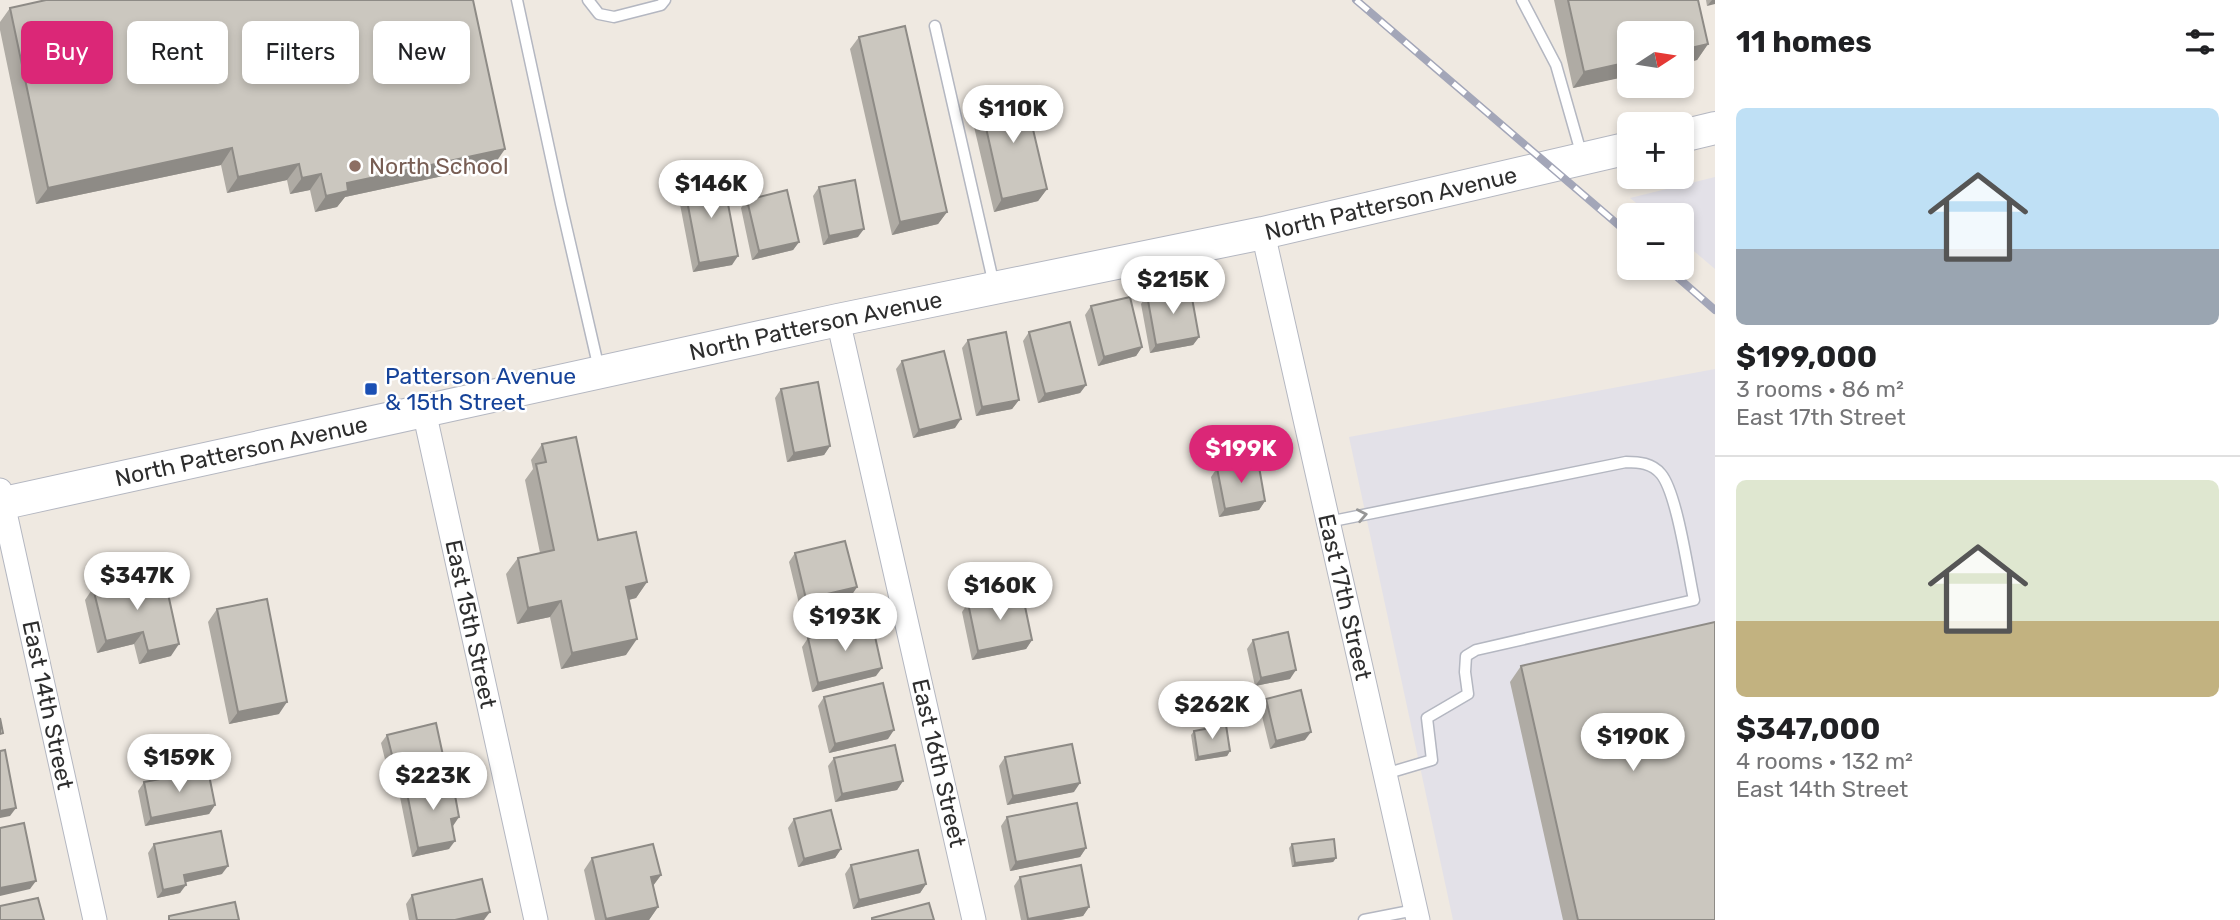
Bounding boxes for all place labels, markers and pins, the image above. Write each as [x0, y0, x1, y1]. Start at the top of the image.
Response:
pin: $110K [964, 86, 1062, 145]
place label: North School [369, 152, 509, 180]
marker: North School [347, 158, 363, 174]
pin: $146K [662, 160, 760, 220]
pin: $215K [1124, 256, 1222, 316]
place label: Patterson Avenue & 15th Street [385, 362, 576, 416]
marker: Patterson Avenue & 15th Street [363, 381, 379, 397]
pin: $199K [1192, 426, 1290, 485]
pin: $347K [88, 552, 186, 612]
pin: $160K [951, 562, 1049, 622]
pin: $193K [796, 594, 894, 653]
pin: $262K [1163, 682, 1261, 741]
pin: $190K [1584, 714, 1682, 773]
pin: $159K [130, 734, 228, 794]
pin: $223K [384, 752, 482, 812]

